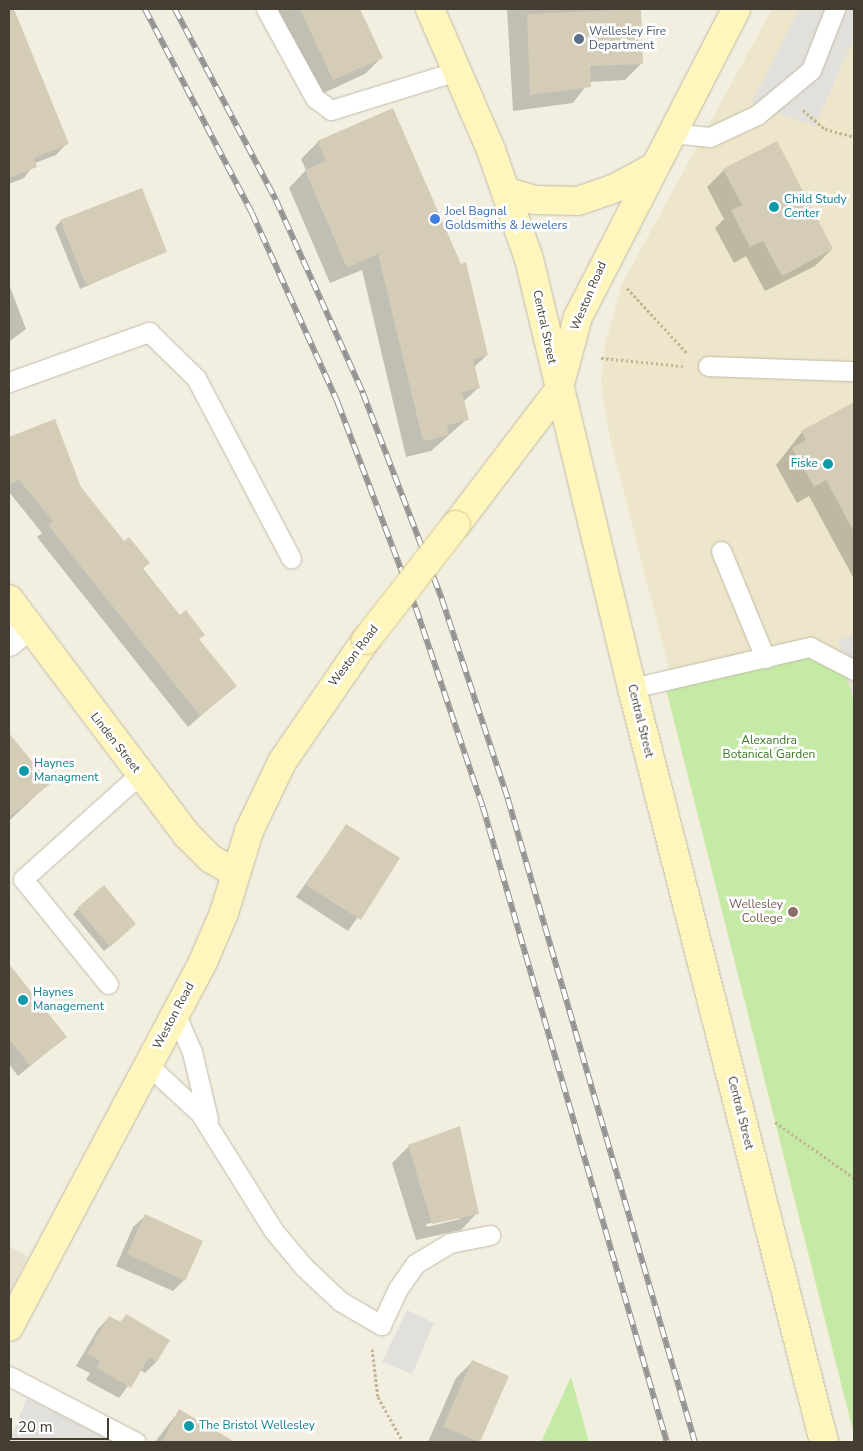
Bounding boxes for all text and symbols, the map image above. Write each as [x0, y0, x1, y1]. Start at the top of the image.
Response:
place label: Wellesley Fire Department [589, 25, 666, 53]
marker: Wellesley Fire Department [573, 33, 585, 45]
place label: Child Study Center [784, 193, 847, 221]
marker: Child Study Center [768, 201, 780, 213]
place label: Joel Bagnal Goldsmiths & Jewelers [445, 205, 567, 233]
marker: Joel Bagnal Goldsmiths & Jewelers [429, 213, 441, 225]
street label: Weston Road [568, 259, 610, 333]
street label: Central Street [529, 289, 559, 365]
place label: Fiske [791, 457, 818, 471]
marker: Fiske [822, 458, 834, 470]
street label: Weston Road [326, 622, 382, 690]
street label: Central Street [624, 683, 656, 759]
street label: Linden Street [87, 710, 143, 776]
park label: Alexandra Botanical Garden [723, 734, 815, 762]
place label: Haynes Managment [34, 757, 98, 785]
marker: Haynes Managment [18, 765, 30, 777]
place label: Wellesley College [729, 898, 783, 926]
marker: Wellesley College [787, 906, 799, 918]
street label: Weston Road [150, 980, 198, 1052]
place label: Haynes Management [33, 986, 104, 1014]
marker: Haynes Management [17, 994, 29, 1006]
street label: Central Street [724, 1075, 756, 1151]
scale bar [12, 1408, 111, 1440]
text: 20 m [18, 1417, 53, 1437]
place label: The Bristol Wellesley [199, 1419, 315, 1433]
marker: The Bristol Wellesley [183, 1420, 195, 1432]

